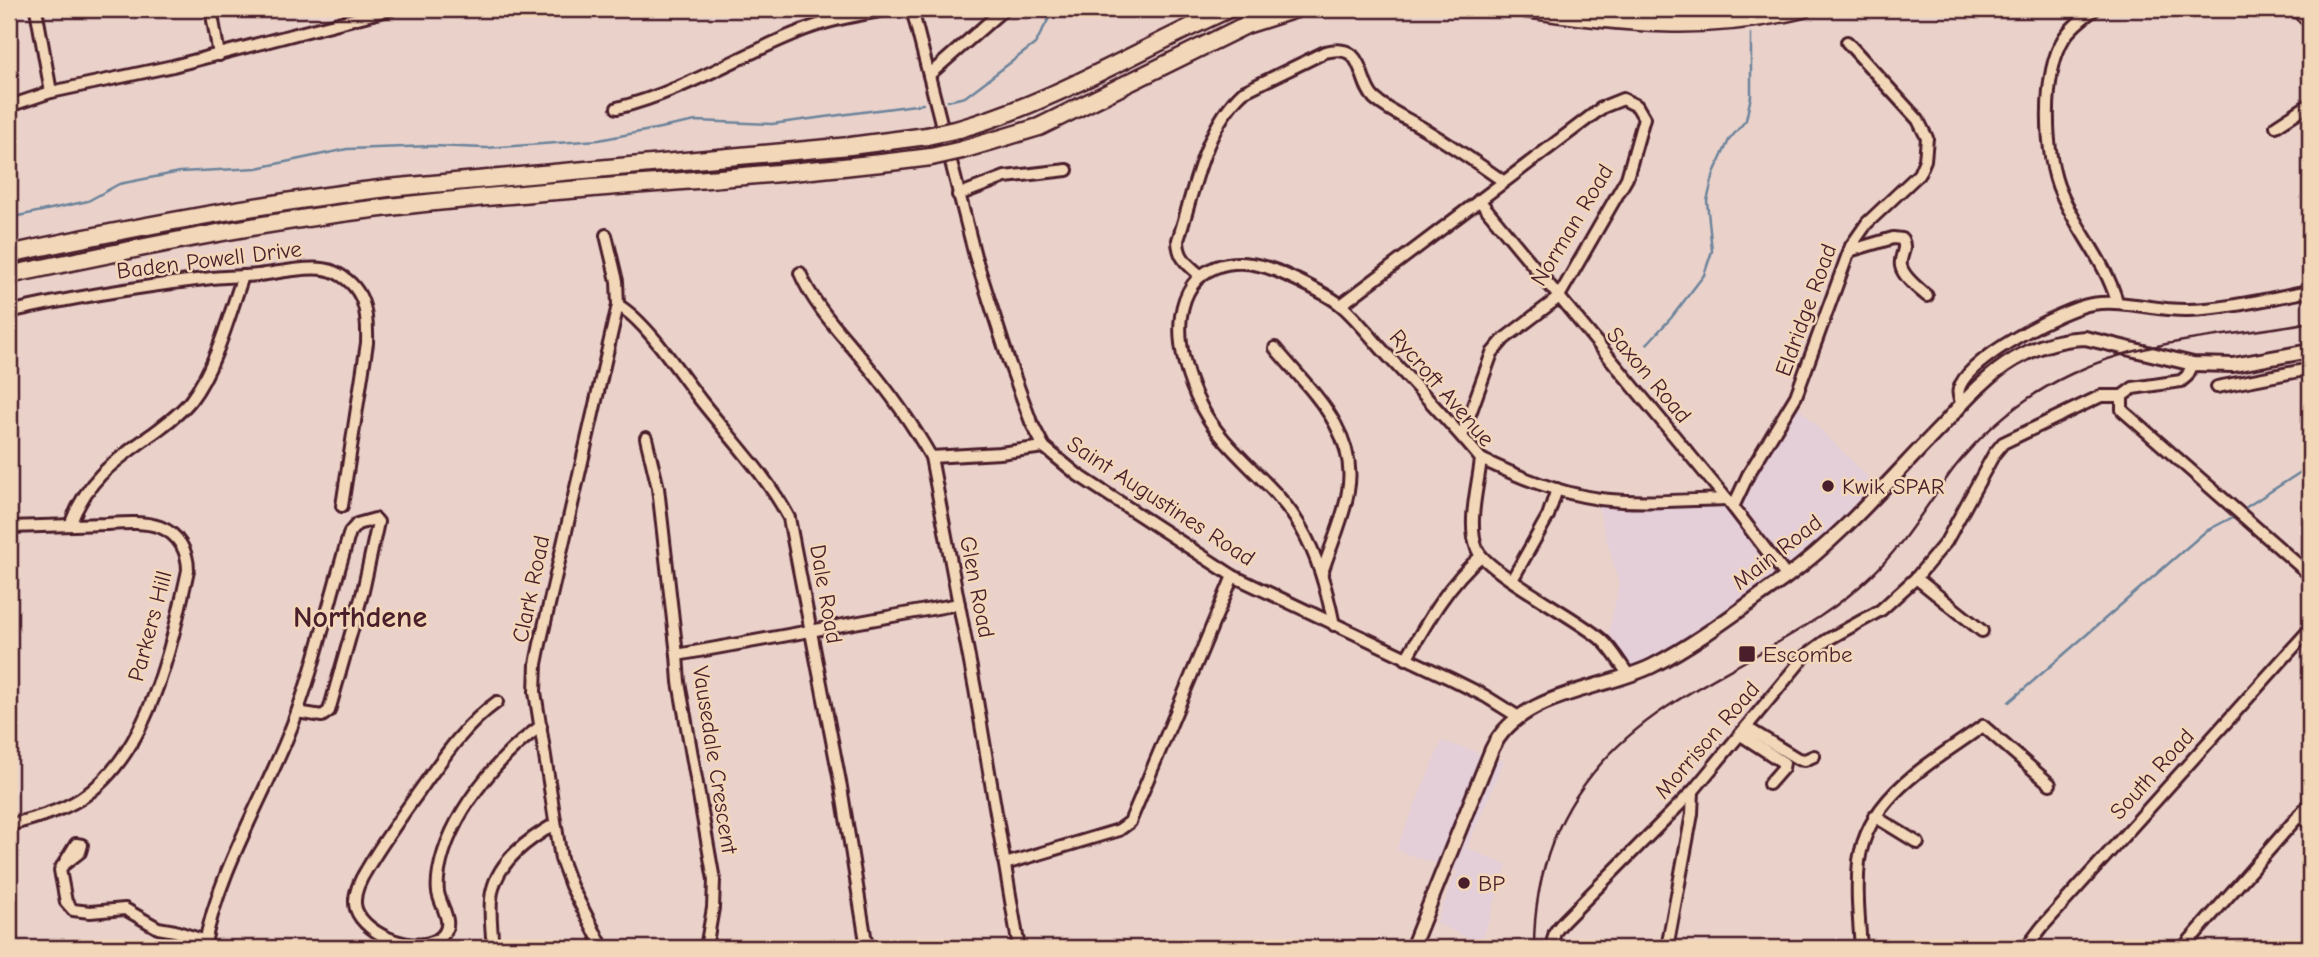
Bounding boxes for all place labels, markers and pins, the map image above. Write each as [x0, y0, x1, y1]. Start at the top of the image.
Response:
place label: Kwik SPAR [1842, 473, 1945, 500]
marker: Kwik SPAR [1820, 478, 1836, 494]
place label: Escombe [1763, 641, 1852, 668]
marker: Escombe [1737, 644, 1757, 664]
place label: BP [1478, 870, 1505, 897]
marker: BP [1456, 875, 1472, 891]

